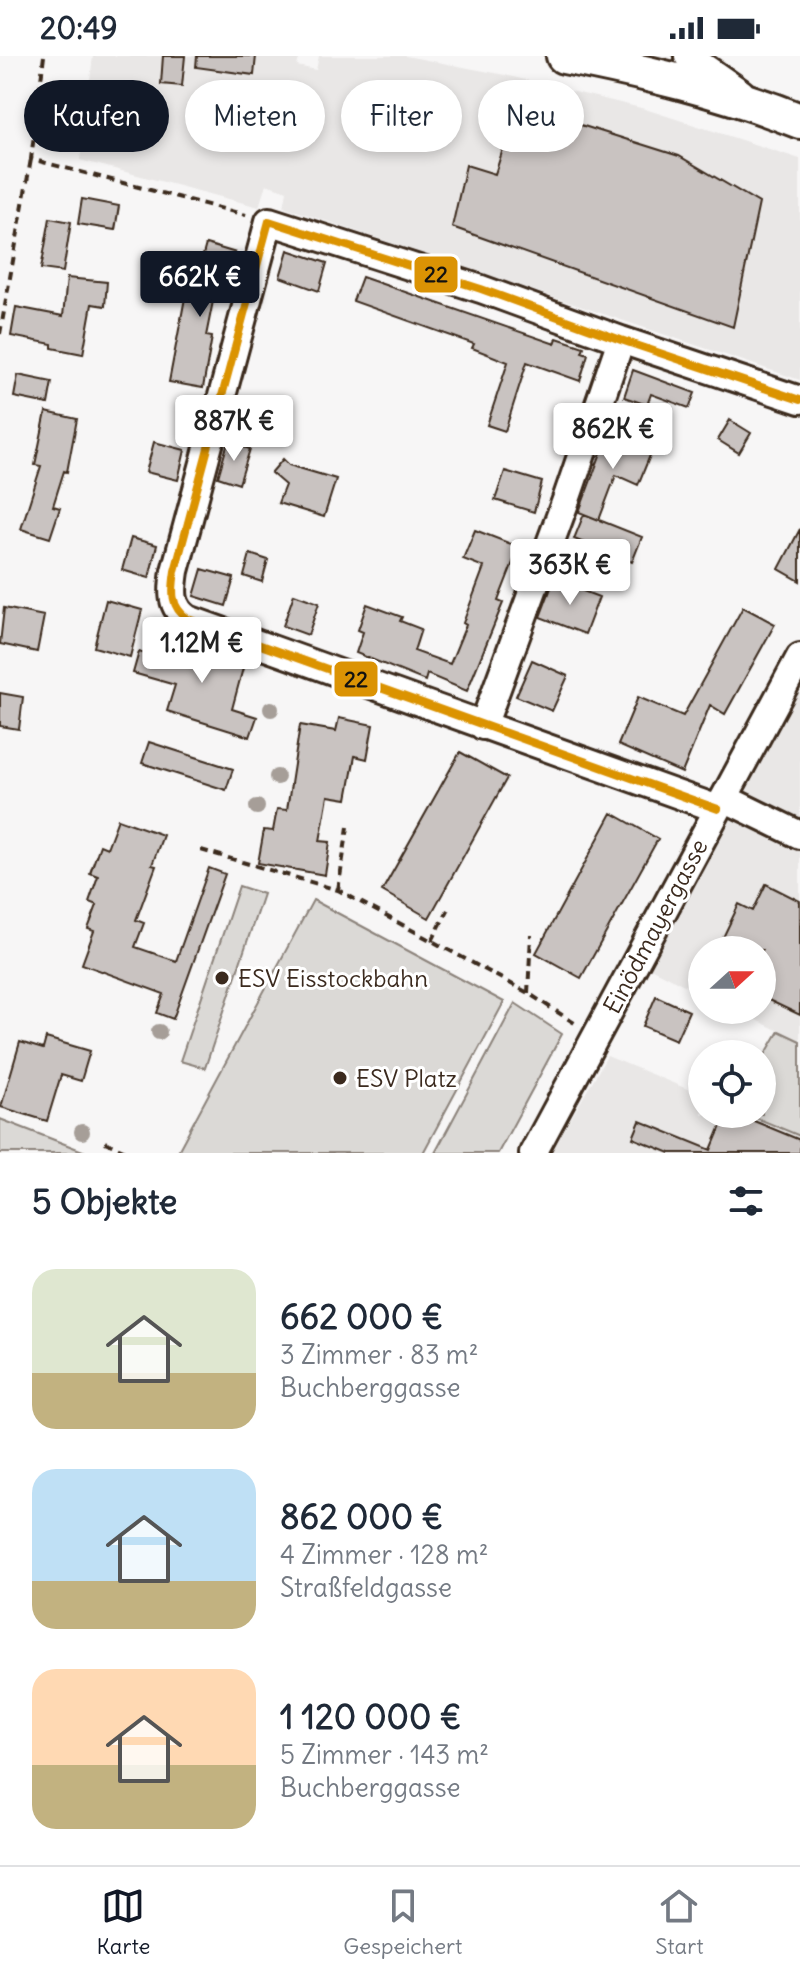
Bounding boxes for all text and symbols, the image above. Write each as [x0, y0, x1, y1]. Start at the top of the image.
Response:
text: 20:49 [40, 9, 118, 47]
chip: Kaufen [24, 80, 169, 152]
chip: Mieten [185, 80, 325, 152]
chip: Filter [341, 80, 462, 152]
chip: Neu [478, 80, 584, 152]
pin: 662K € [135, 251, 265, 319]
line badge: 22 [413, 255, 459, 294]
text: 662K € [158, 260, 242, 293]
text: 22 [424, 260, 448, 288]
pin: 887K € [169, 395, 299, 463]
pin: 862K € [548, 403, 678, 471]
text: 887K € [193, 404, 275, 437]
text: 862K € [571, 412, 655, 445]
pin: 363K € [505, 539, 635, 607]
text: 363K € [528, 548, 612, 581]
pin: 1.12M € [128, 617, 276, 685]
text: 1.12M € [160, 626, 244, 659]
line badge: 22 [333, 660, 379, 698]
text: 22 [344, 665, 368, 693]
street label: Einödmayergasse [596, 833, 714, 1019]
north arrow [688, 936, 776, 1024]
map controls [688, 936, 776, 1128]
place label: ESV Eisstockbahn [238, 963, 428, 993]
marker: ESV Eisstockbahn [213, 969, 231, 987]
button: locate [688, 1040, 776, 1128]
place label: ESV Platz [356, 1063, 457, 1093]
marker: ESV Platz [331, 1069, 349, 1087]
icon: filters [724, 1179, 768, 1223]
text: 5 Objekte [32, 1180, 177, 1223]
text: 662 000 € [280, 1295, 443, 1338]
icon: home [96, 1301, 192, 1397]
text: 3 Zimmer · 83 m² [280, 1338, 478, 1371]
text: Buchberggasse [280, 1371, 461, 1404]
text: 862 000 € [280, 1495, 443, 1538]
icon: home [96, 1501, 192, 1597]
text: 4 Zimmer · 128 m² [280, 1538, 488, 1571]
text: Straßfeldgasse [280, 1571, 452, 1604]
text: 1 120 000 € [280, 1695, 461, 1738]
icon: home [96, 1701, 192, 1797]
text: 5 Zimmer · 143 m² [280, 1738, 489, 1771]
text: Buchberggasse [280, 1771, 461, 1804]
tab: Karte [96, 1884, 150, 1960]
tab: Gespeichert [343, 1884, 463, 1960]
tab: Start [655, 1884, 704, 1960]

